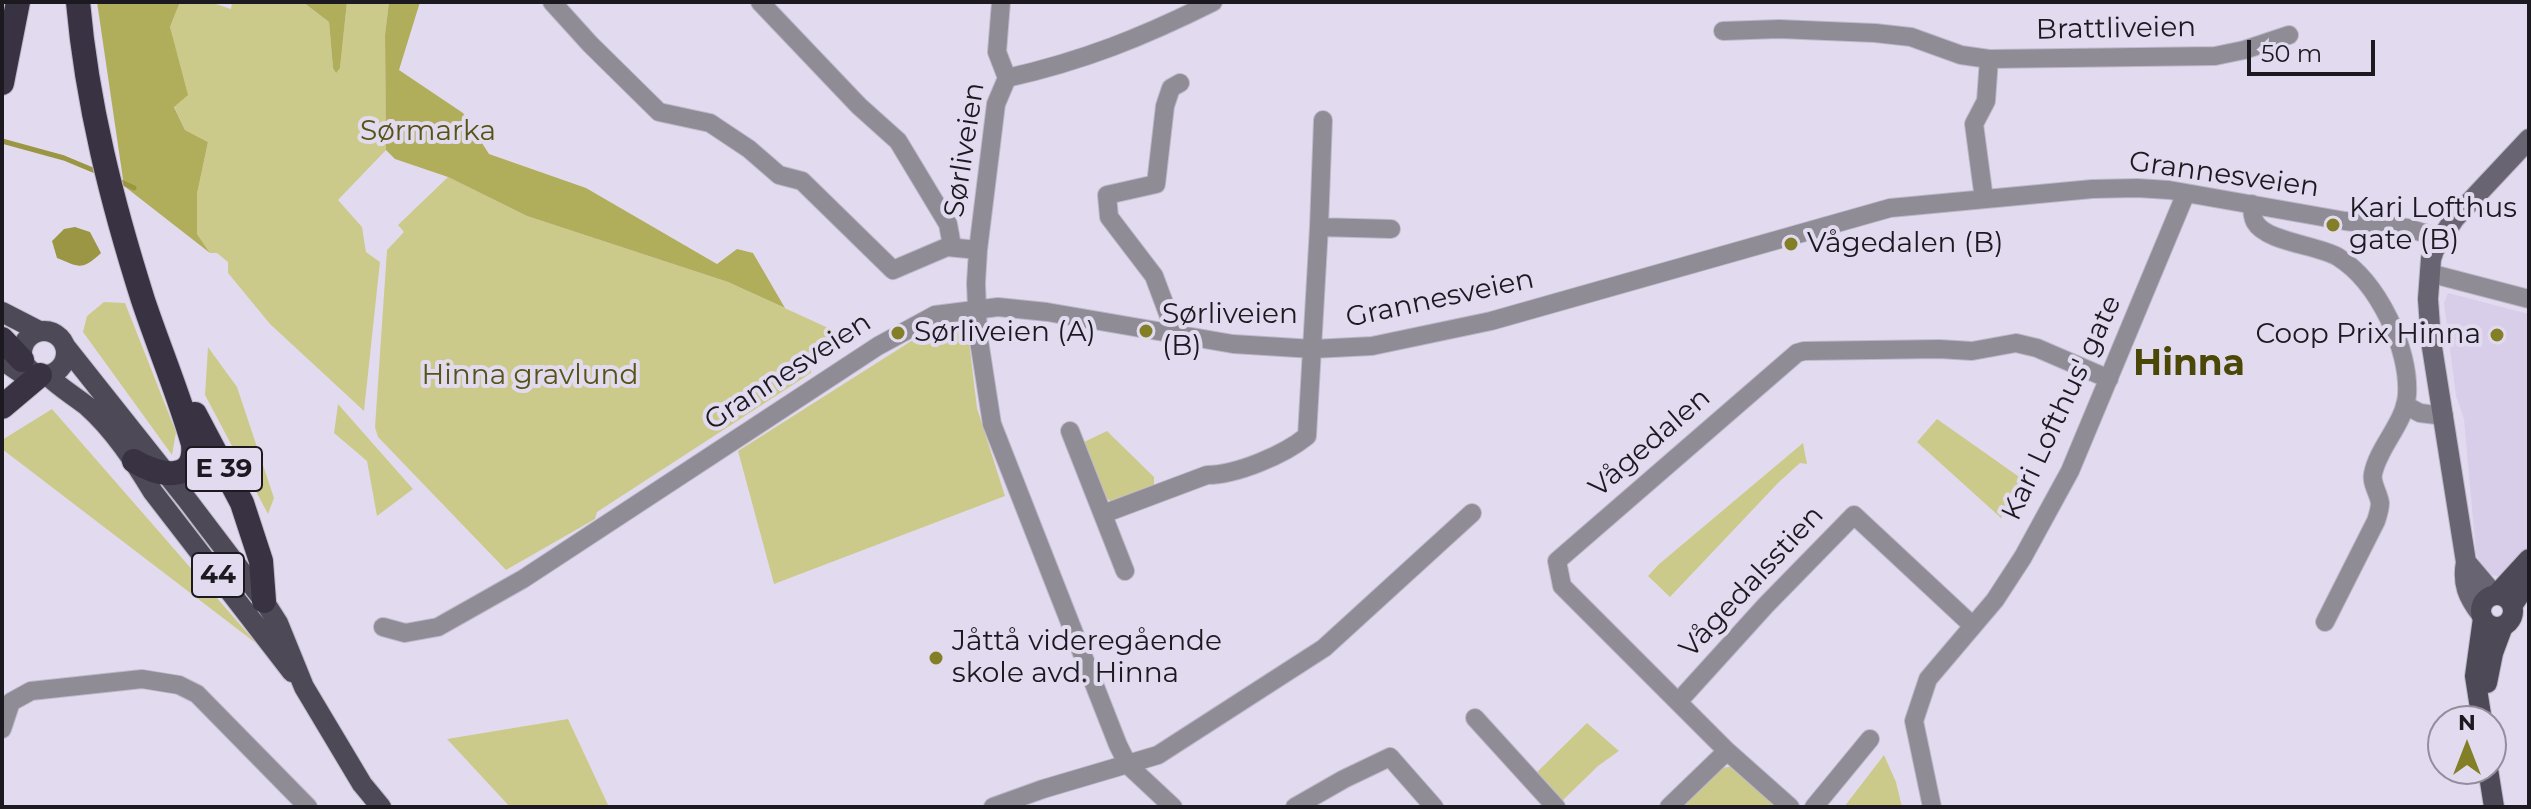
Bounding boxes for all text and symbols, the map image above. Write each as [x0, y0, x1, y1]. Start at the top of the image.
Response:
street label: Brattliveien [2036, 11, 2196, 47]
scale bar [2251, 24, 2379, 74]
text: 50 m [2261, 39, 2322, 68]
street label: Sørliveien [938, 80, 992, 220]
park label: Sørmarka [360, 115, 496, 149]
street label: Grannesveien [2127, 145, 2321, 205]
place label: Kari Lofthus gate (B) [2349, 192, 2517, 258]
marker: Kari Lofthus gate (B) [2324, 216, 2342, 234]
place label: Vågedalen (B) [1807, 227, 2003, 261]
marker: Vågedalen (B) [1782, 235, 1800, 253]
street label: Grannesveien [1343, 263, 1537, 335]
street label: Kari Lofthus' gate [1995, 290, 2129, 526]
place label: Sørliveien (B) [1162, 298, 1298, 364]
street label: Grannesveien [699, 306, 877, 438]
place label: Sørliveien (A) [914, 316, 1096, 350]
place label: Coop Prix Hinna [2255, 318, 2481, 352]
marker: Sørliveien (B) [1137, 322, 1155, 340]
marker: Sørliveien (A) [889, 324, 907, 342]
marker: Coop Prix Hinna [2488, 326, 2506, 344]
district label: Hinna [2133, 342, 2245, 386]
park label: Hinna gravlund [422, 359, 638, 393]
street label: Vågedalen [1583, 381, 1717, 505]
road number: E 39 [186, 447, 262, 491]
street label: Vågedalsstien [1673, 499, 1831, 665]
road number: 44 [192, 553, 244, 597]
place label: Jåttå videregående skole avd. Hinna [952, 625, 1222, 691]
marker: Jåttå videregående skole avd. Hinna [927, 649, 945, 667]
north arrow [2427, 705, 2507, 785]
text: N [2458, 709, 2476, 736]

